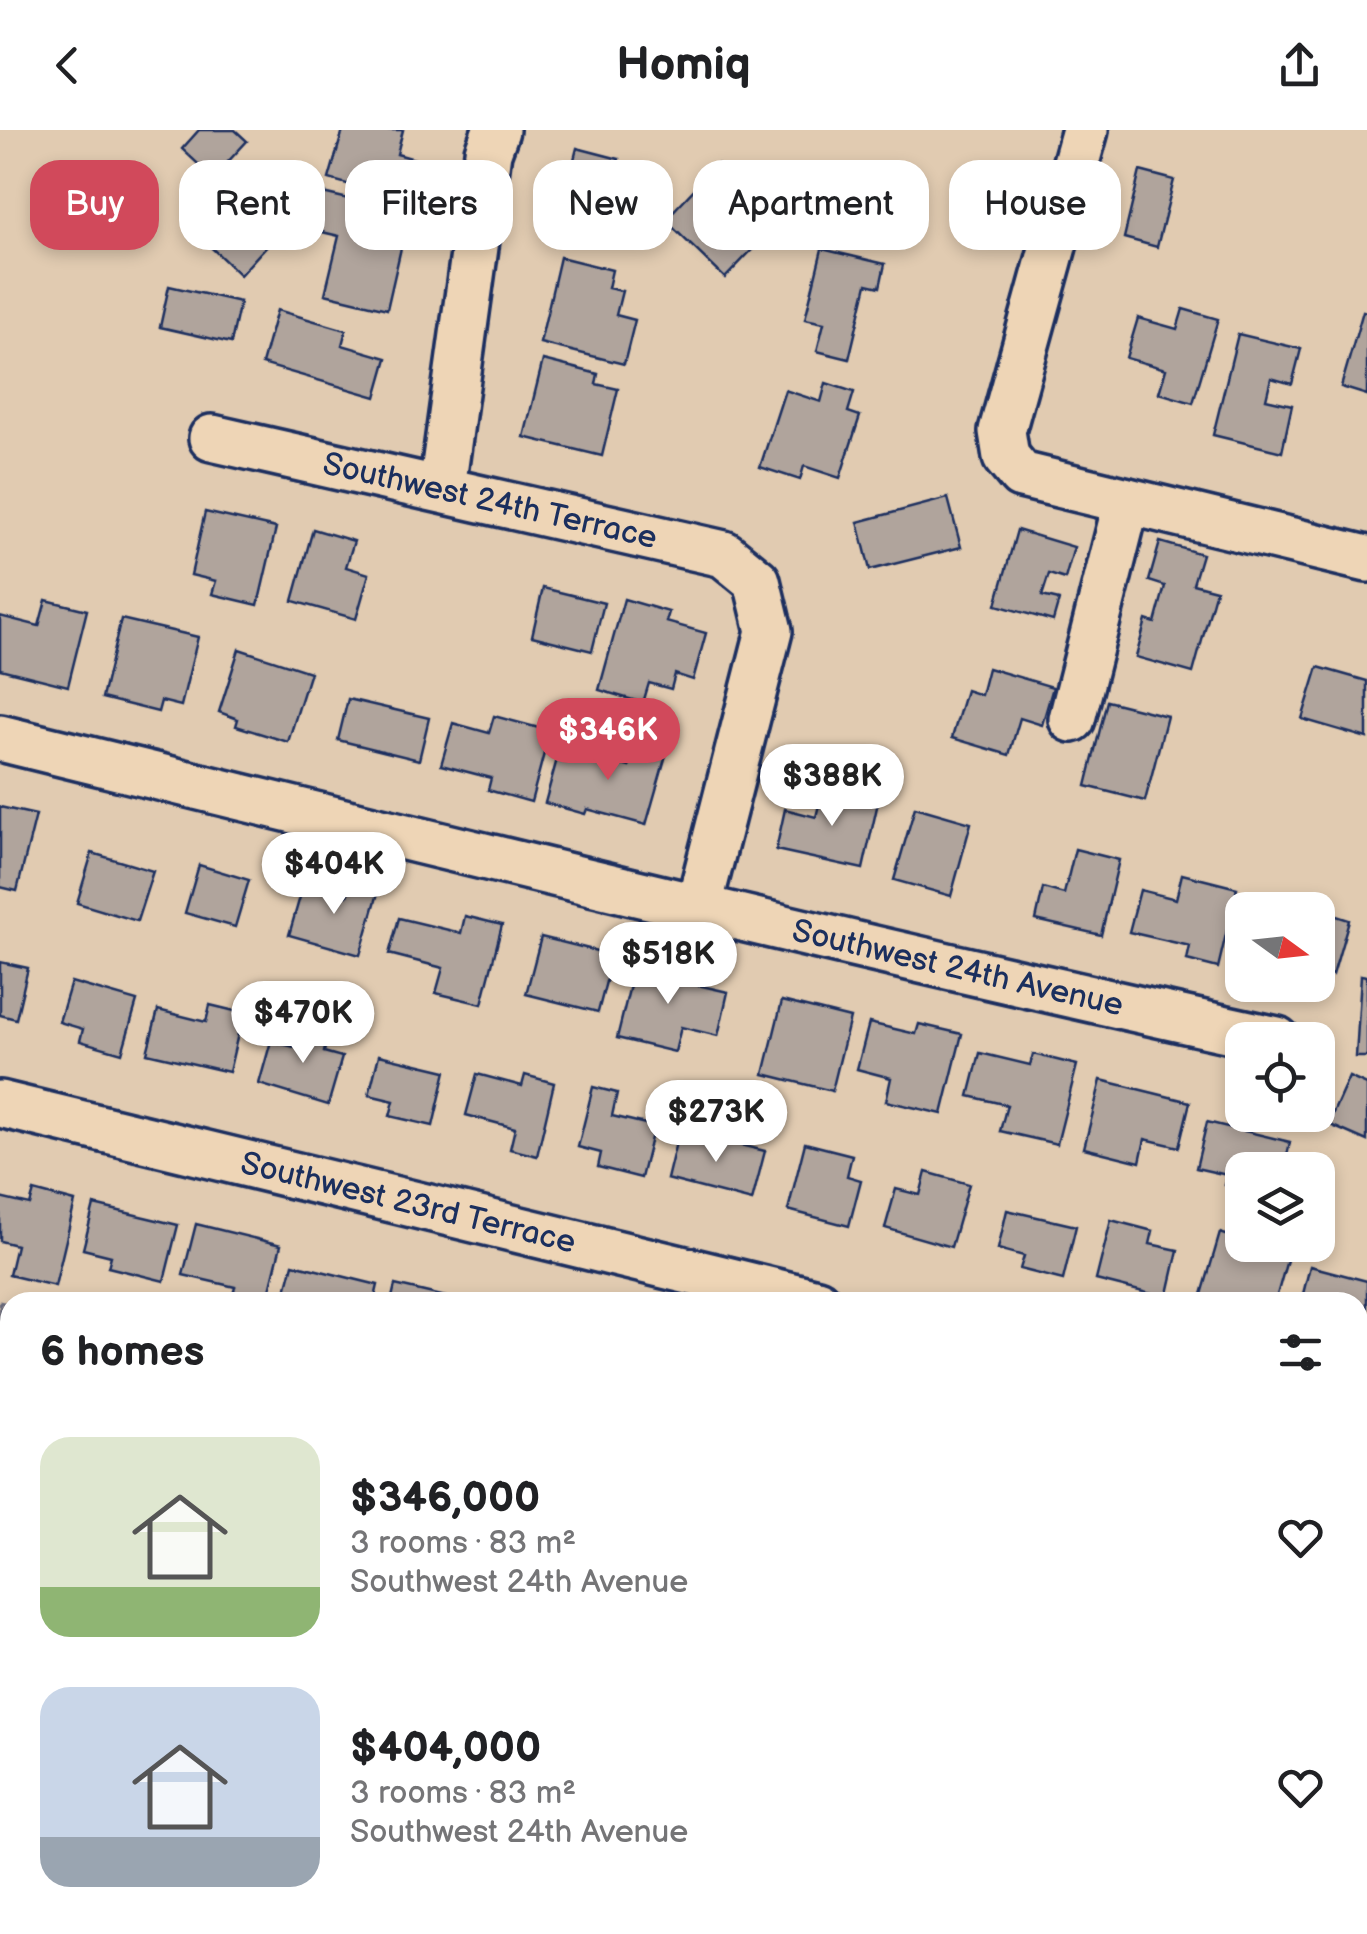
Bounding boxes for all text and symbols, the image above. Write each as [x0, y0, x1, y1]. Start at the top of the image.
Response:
icon: back [40, 38, 95, 93]
text: Homiq [616, 38, 751, 93]
icon: share [1272, 38, 1327, 93]
chip: Buy [30, 160, 159, 250]
chip: Rent [179, 160, 325, 250]
chip: Filters [345, 160, 513, 250]
chip: New [533, 160, 673, 250]
chip: Apartment [693, 160, 929, 250]
chip: House [949, 160, 1121, 250]
street label: Southwest 24th Terrace [319, 444, 661, 558]
pin: $346K [538, 698, 678, 783]
text: $346K [558, 711, 658, 750]
pin: $388K [762, 744, 902, 829]
text: $388K [782, 757, 882, 796]
pin: $404K [264, 832, 404, 917]
text: $404K [284, 845, 384, 884]
north arrow [1225, 892, 1335, 1002]
map controls [1225, 892, 1335, 1262]
street label: Southwest 24th Avenue [788, 911, 1127, 1025]
pin: $518K [598, 922, 738, 1007]
text: $518K [621, 935, 715, 974]
pin: $470K [233, 981, 373, 1066]
text: $470K [253, 994, 353, 1033]
button: locate [1225, 1022, 1335, 1132]
pin: $273K [646, 1080, 786, 1165]
text: $273K [667, 1093, 765, 1132]
street label: Southwest 23rd Terrace [237, 1144, 580, 1262]
button: layers [1225, 1152, 1335, 1262]
icon: filters [1273, 1325, 1328, 1380]
text: 6 homes [40, 1327, 204, 1378]
text: $346,000 [350, 1473, 540, 1524]
icon: home [120, 1477, 240, 1597]
icon: heart [1273, 1510, 1328, 1565]
text: 3 rooms · 83 m² [350, 1524, 576, 1563]
text: Southwest 24th Avenue [350, 1563, 688, 1602]
text: $404,000 [350, 1723, 541, 1774]
icon: home [120, 1727, 240, 1847]
icon: heart [1273, 1760, 1328, 1815]
text: 3 rooms · 83 m² [350, 1774, 576, 1813]
text: Southwest 24th Avenue [350, 1813, 688, 1852]

